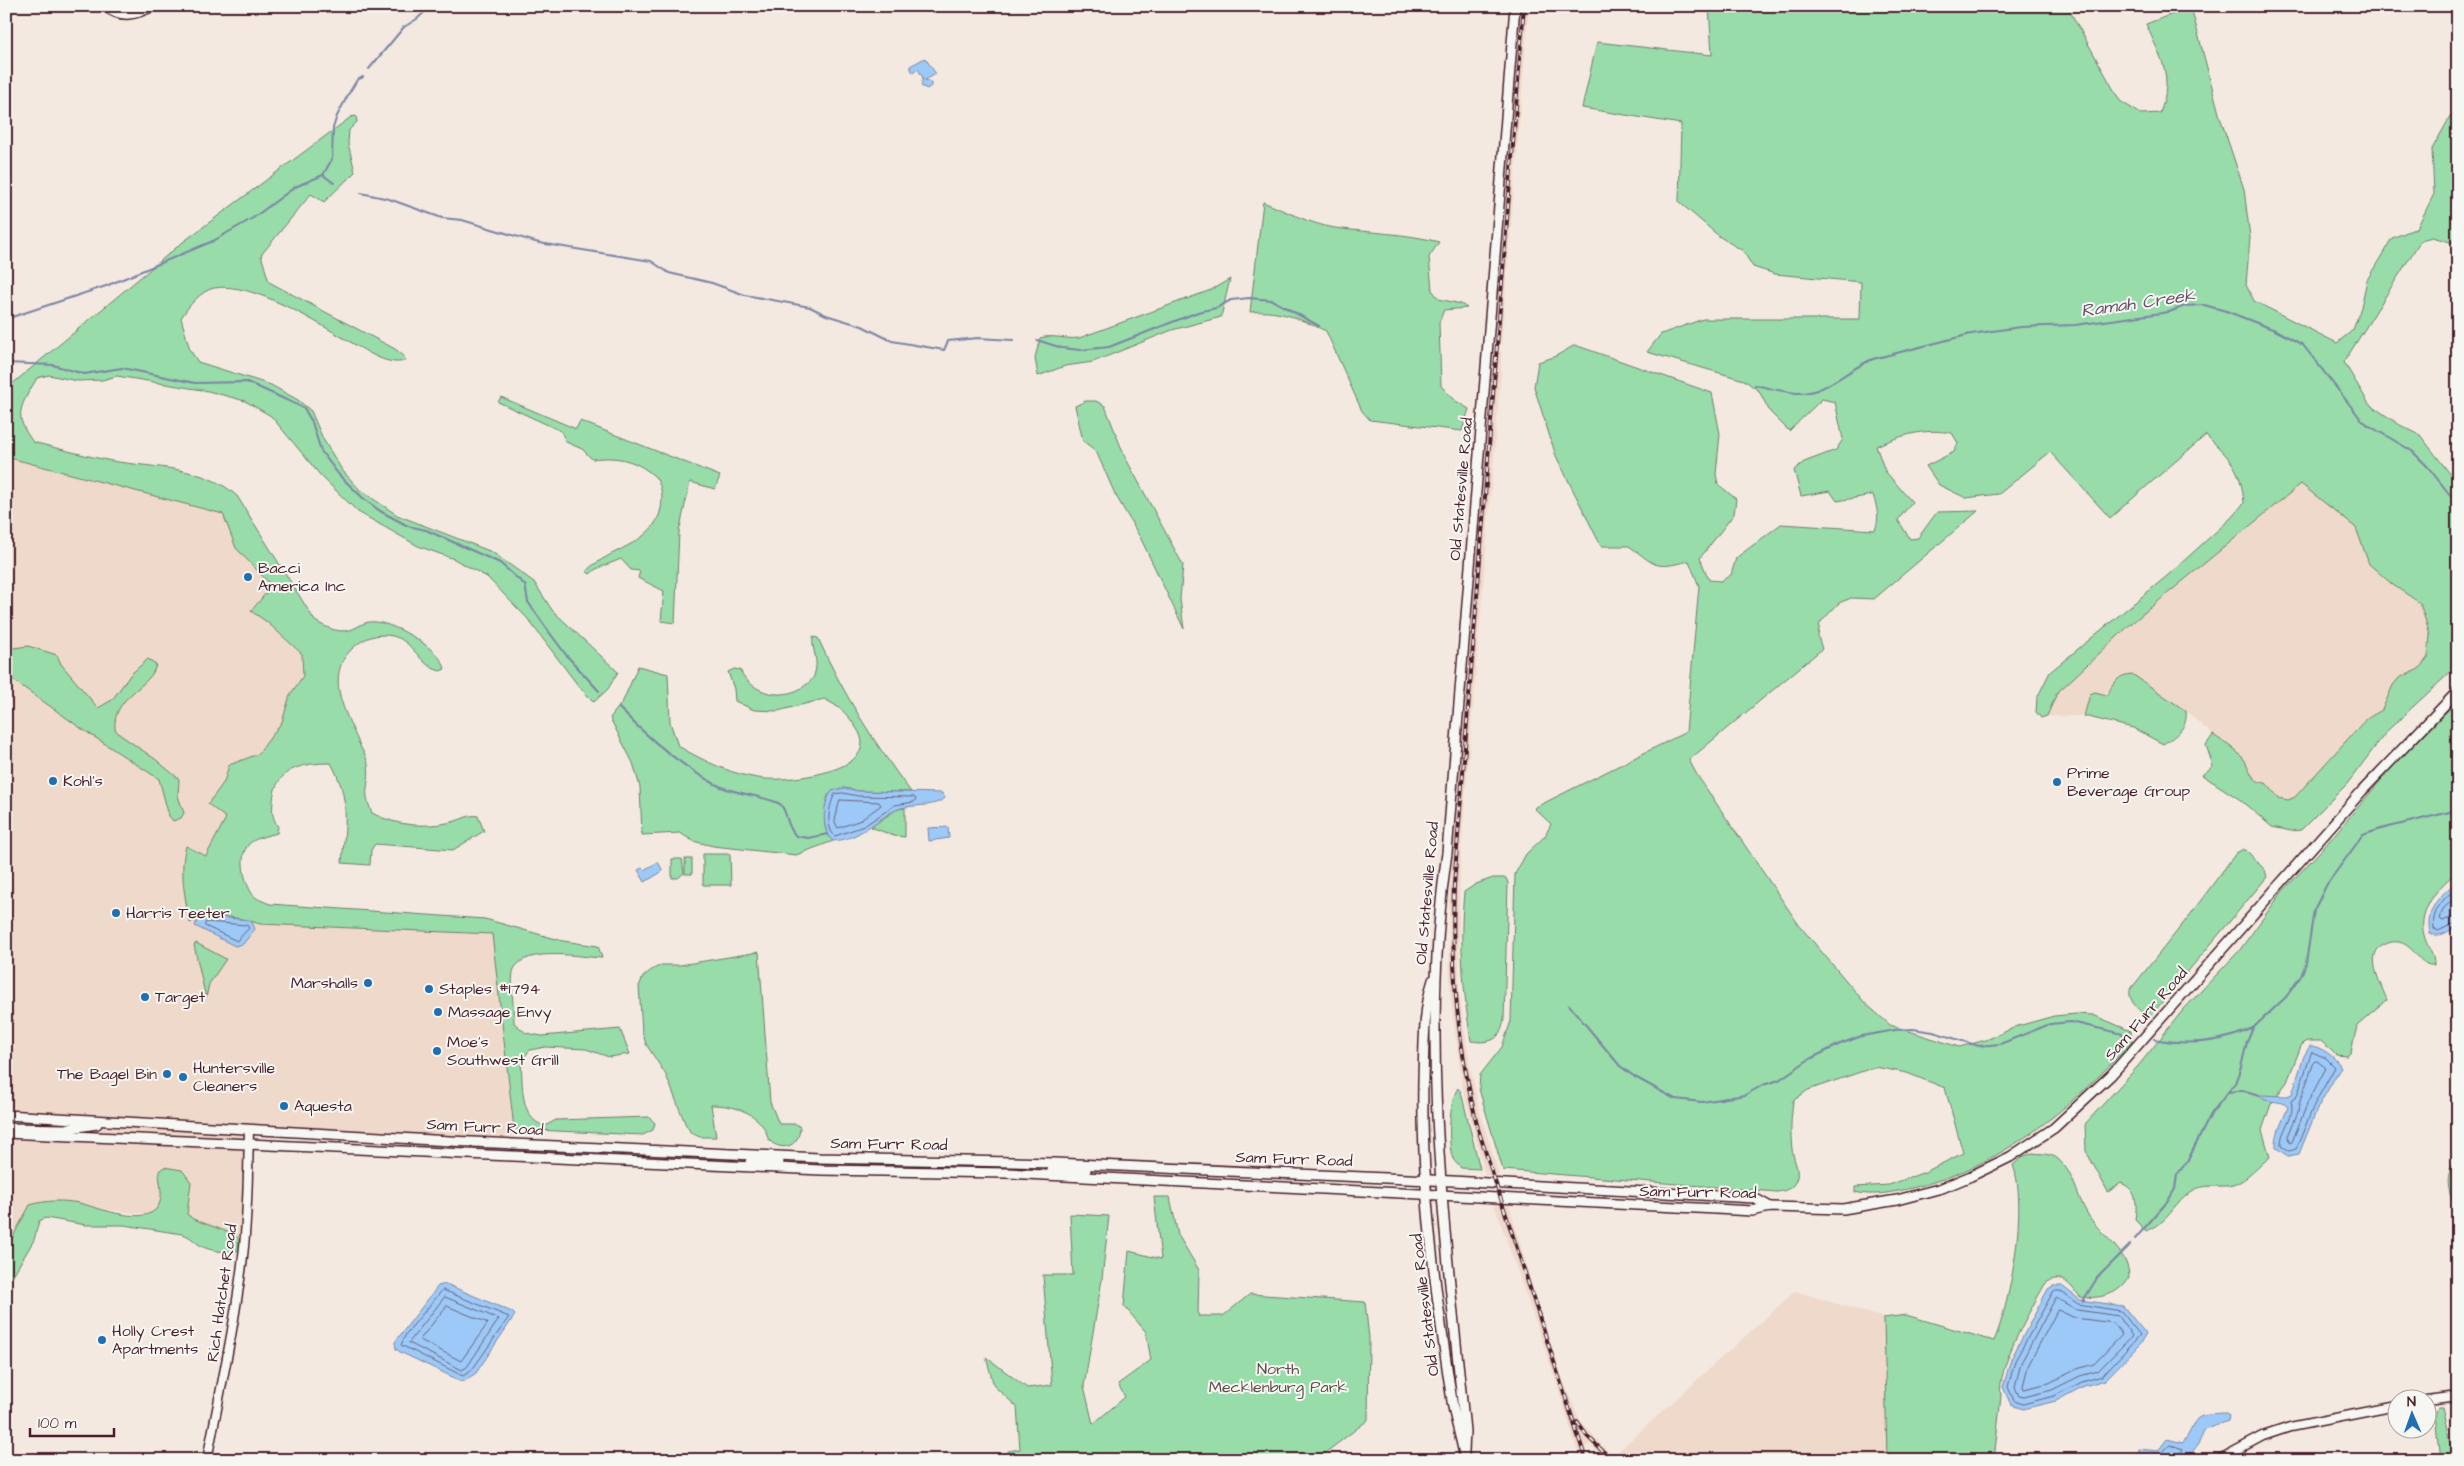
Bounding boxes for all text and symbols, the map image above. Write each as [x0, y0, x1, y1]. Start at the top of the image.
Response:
water label: Ramah Creek [2080, 283, 2197, 323]
street label: Old Statesville Road [1444, 417, 1478, 561]
place label: Bacci America Inc [258, 557, 346, 597]
marker: Bacci America Inc [242, 571, 254, 583]
place label: Prime Beverage Group [2067, 762, 2190, 803]
place label: Kohl's [63, 770, 103, 792]
marker: Kohl's [47, 775, 59, 787]
marker: Prime Beverage Group [2051, 776, 2063, 788]
street label: Old Statesville Road [1410, 821, 1444, 965]
place label: Harris Teeter [126, 902, 230, 924]
marker: Harris Teeter [110, 907, 122, 919]
street label: Sam Furr Road [2099, 963, 2193, 1065]
place label: Marshalls [291, 972, 358, 994]
marker: Marshalls [362, 977, 374, 989]
place label: Staples #1794 [439, 978, 541, 1000]
marker: Staples #1794 [423, 983, 435, 995]
place label: Target [155, 986, 206, 1009]
marker: Target [139, 991, 151, 1003]
place label: Massage Envy [448, 1001, 552, 1024]
marker: Massage Envy [432, 1006, 444, 1018]
place label: Moe's Southwest Grill [447, 1031, 559, 1071]
marker: Moe's Southwest Grill [431, 1045, 443, 1057]
place label: Huntersville Cleaners [193, 1057, 276, 1097]
place label: The Bagel Bin [57, 1063, 157, 1086]
marker: The Bagel Bin [161, 1068, 173, 1080]
marker: Huntersville Cleaners [177, 1071, 189, 1083]
place label: Aquesta [294, 1095, 352, 1117]
marker: Aquesta [278, 1100, 290, 1112]
street label: Sam Furr Road [426, 1113, 544, 1141]
street label: Sam Furr Road [830, 1132, 948, 1156]
street label: Sam Furr Road [1235, 1146, 1353, 1172]
street label: Sam Furr Road [1639, 1180, 1757, 1204]
street label: Rich Hatchet Road [201, 1223, 243, 1363]
street label: Old Statesville Road [1405, 1232, 1445, 1378]
place label: Holly Crest Apartments [112, 1320, 198, 1360]
marker: Holly Crest Apartments [96, 1334, 108, 1346]
park label: North Mecklenburg Park [1209, 1358, 1347, 1399]
north arrow [2386, 1388, 2436, 1438]
text: N [2407, 1392, 2417, 1412]
scale bar [30, 1406, 114, 1438]
text: 100 m [38, 1413, 77, 1434]

